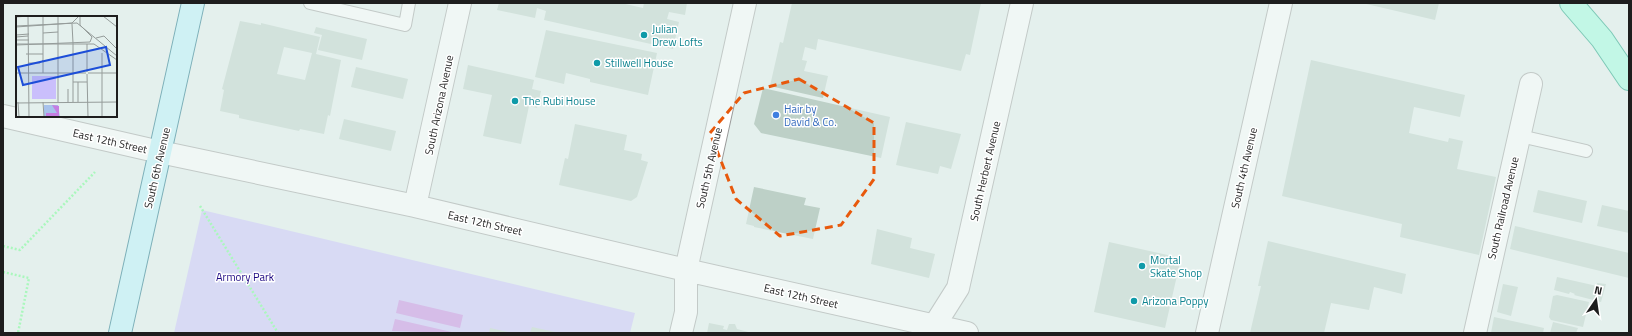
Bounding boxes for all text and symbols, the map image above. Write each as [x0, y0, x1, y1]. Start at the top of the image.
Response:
inset map [16, 16, 117, 117]
place label: Julian Drew Lofts [652, 21, 703, 50]
marker: Julian Drew Lofts [639, 30, 649, 40]
street label: South Arizona Avenue [421, 53, 457, 156]
place label: Stillwell House [605, 55, 674, 71]
marker: Stillwell House [592, 58, 602, 68]
place label: The Rubi House [523, 93, 596, 109]
marker: The Rubi House [510, 96, 520, 106]
place label: Hair by David & Co. [784, 101, 837, 130]
marker: Hair by David & Co. [771, 110, 781, 120]
street label: South Herbert Avenue [966, 119, 1004, 223]
street label: East 12th Street [71, 125, 149, 157]
street label: South 6th Avenue [140, 126, 174, 210]
street label: South 5th Avenue [692, 126, 726, 210]
street label: South 4th Avenue [1227, 126, 1261, 210]
street label: South Railroad Avenue [1483, 155, 1523, 261]
street label: East 12th Street [446, 207, 524, 239]
place label: Mortal Skate Shop [1150, 252, 1202, 281]
marker: Mortal Skate Shop [1137, 261, 1147, 271]
park label: Armory Park [216, 269, 275, 285]
street label: East 12th Street [762, 280, 840, 312]
north arrow [1576, 280, 1616, 320]
text: N [1593, 282, 1604, 299]
place label: Arizona Poppy [1142, 293, 1209, 309]
marker: Arizona Poppy [1129, 296, 1139, 306]

